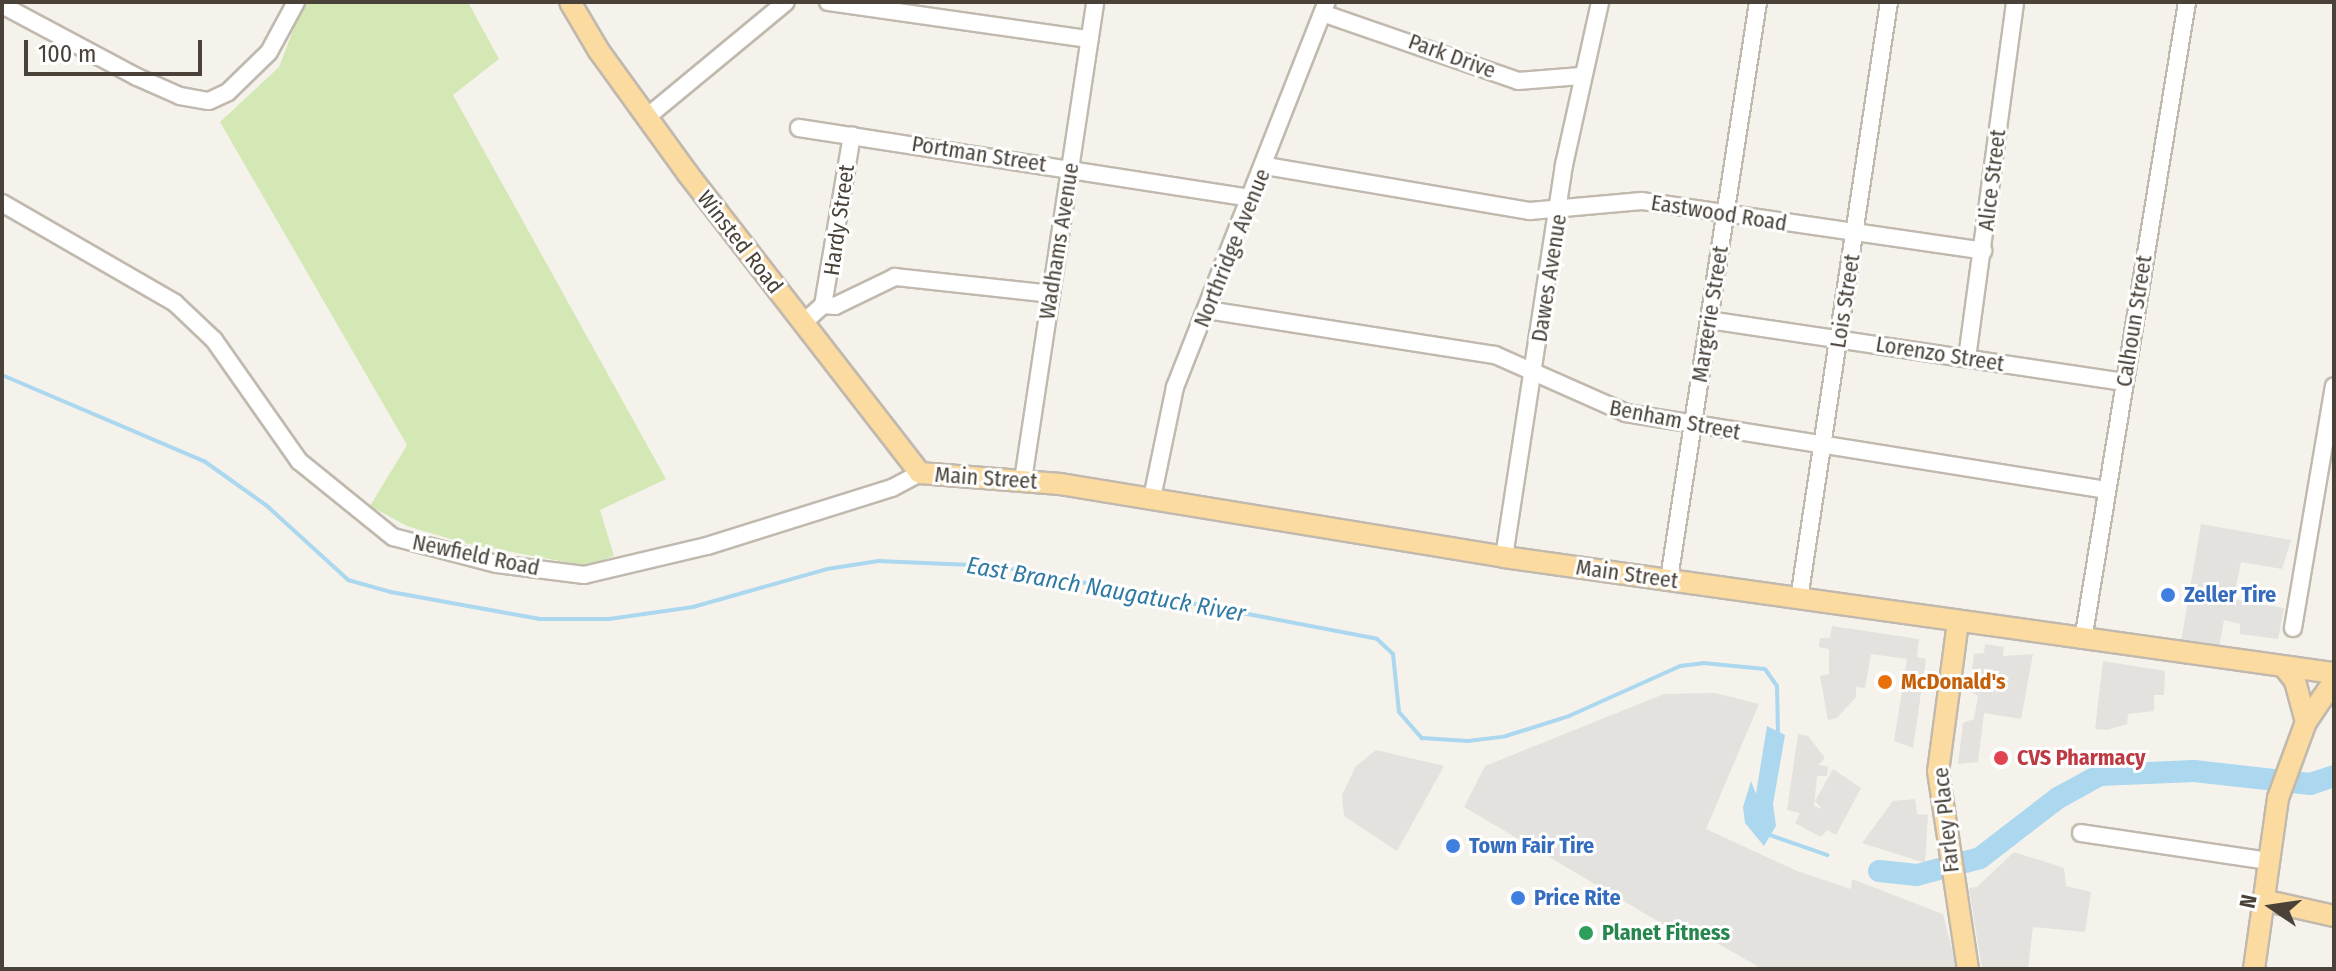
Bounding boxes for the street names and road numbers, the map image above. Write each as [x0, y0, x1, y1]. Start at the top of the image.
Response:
street label: Park Drive [1405, 28, 1499, 84]
street label: Alice Street [1973, 128, 2011, 232]
street label: Portman Street [910, 130, 1048, 178]
street label: Wadhams Avenue [1034, 161, 1084, 321]
street label: Hardy Street [818, 163, 860, 277]
street label: Northridge Avenue [1188, 165, 1276, 331]
street label: Winsted Road [692, 185, 788, 299]
street label: Eastwood Road [1649, 189, 1789, 237]
street label: Dawes Avenue [1526, 212, 1572, 344]
street label: Margerie Street [1686, 244, 1734, 384]
street label: Lois Street [1825, 252, 1865, 350]
street label: Calhoun Street [2111, 253, 2157, 389]
street label: Lorenzo Street [1874, 331, 2006, 377]
street label: Benham Street [1607, 394, 1743, 446]
street label: Main Street [934, 461, 1038, 495]
street label: Newfield Road [410, 529, 542, 581]
street label: Main Street [1574, 554, 1680, 594]
street label: Farley Place [1927, 766, 1965, 874]

